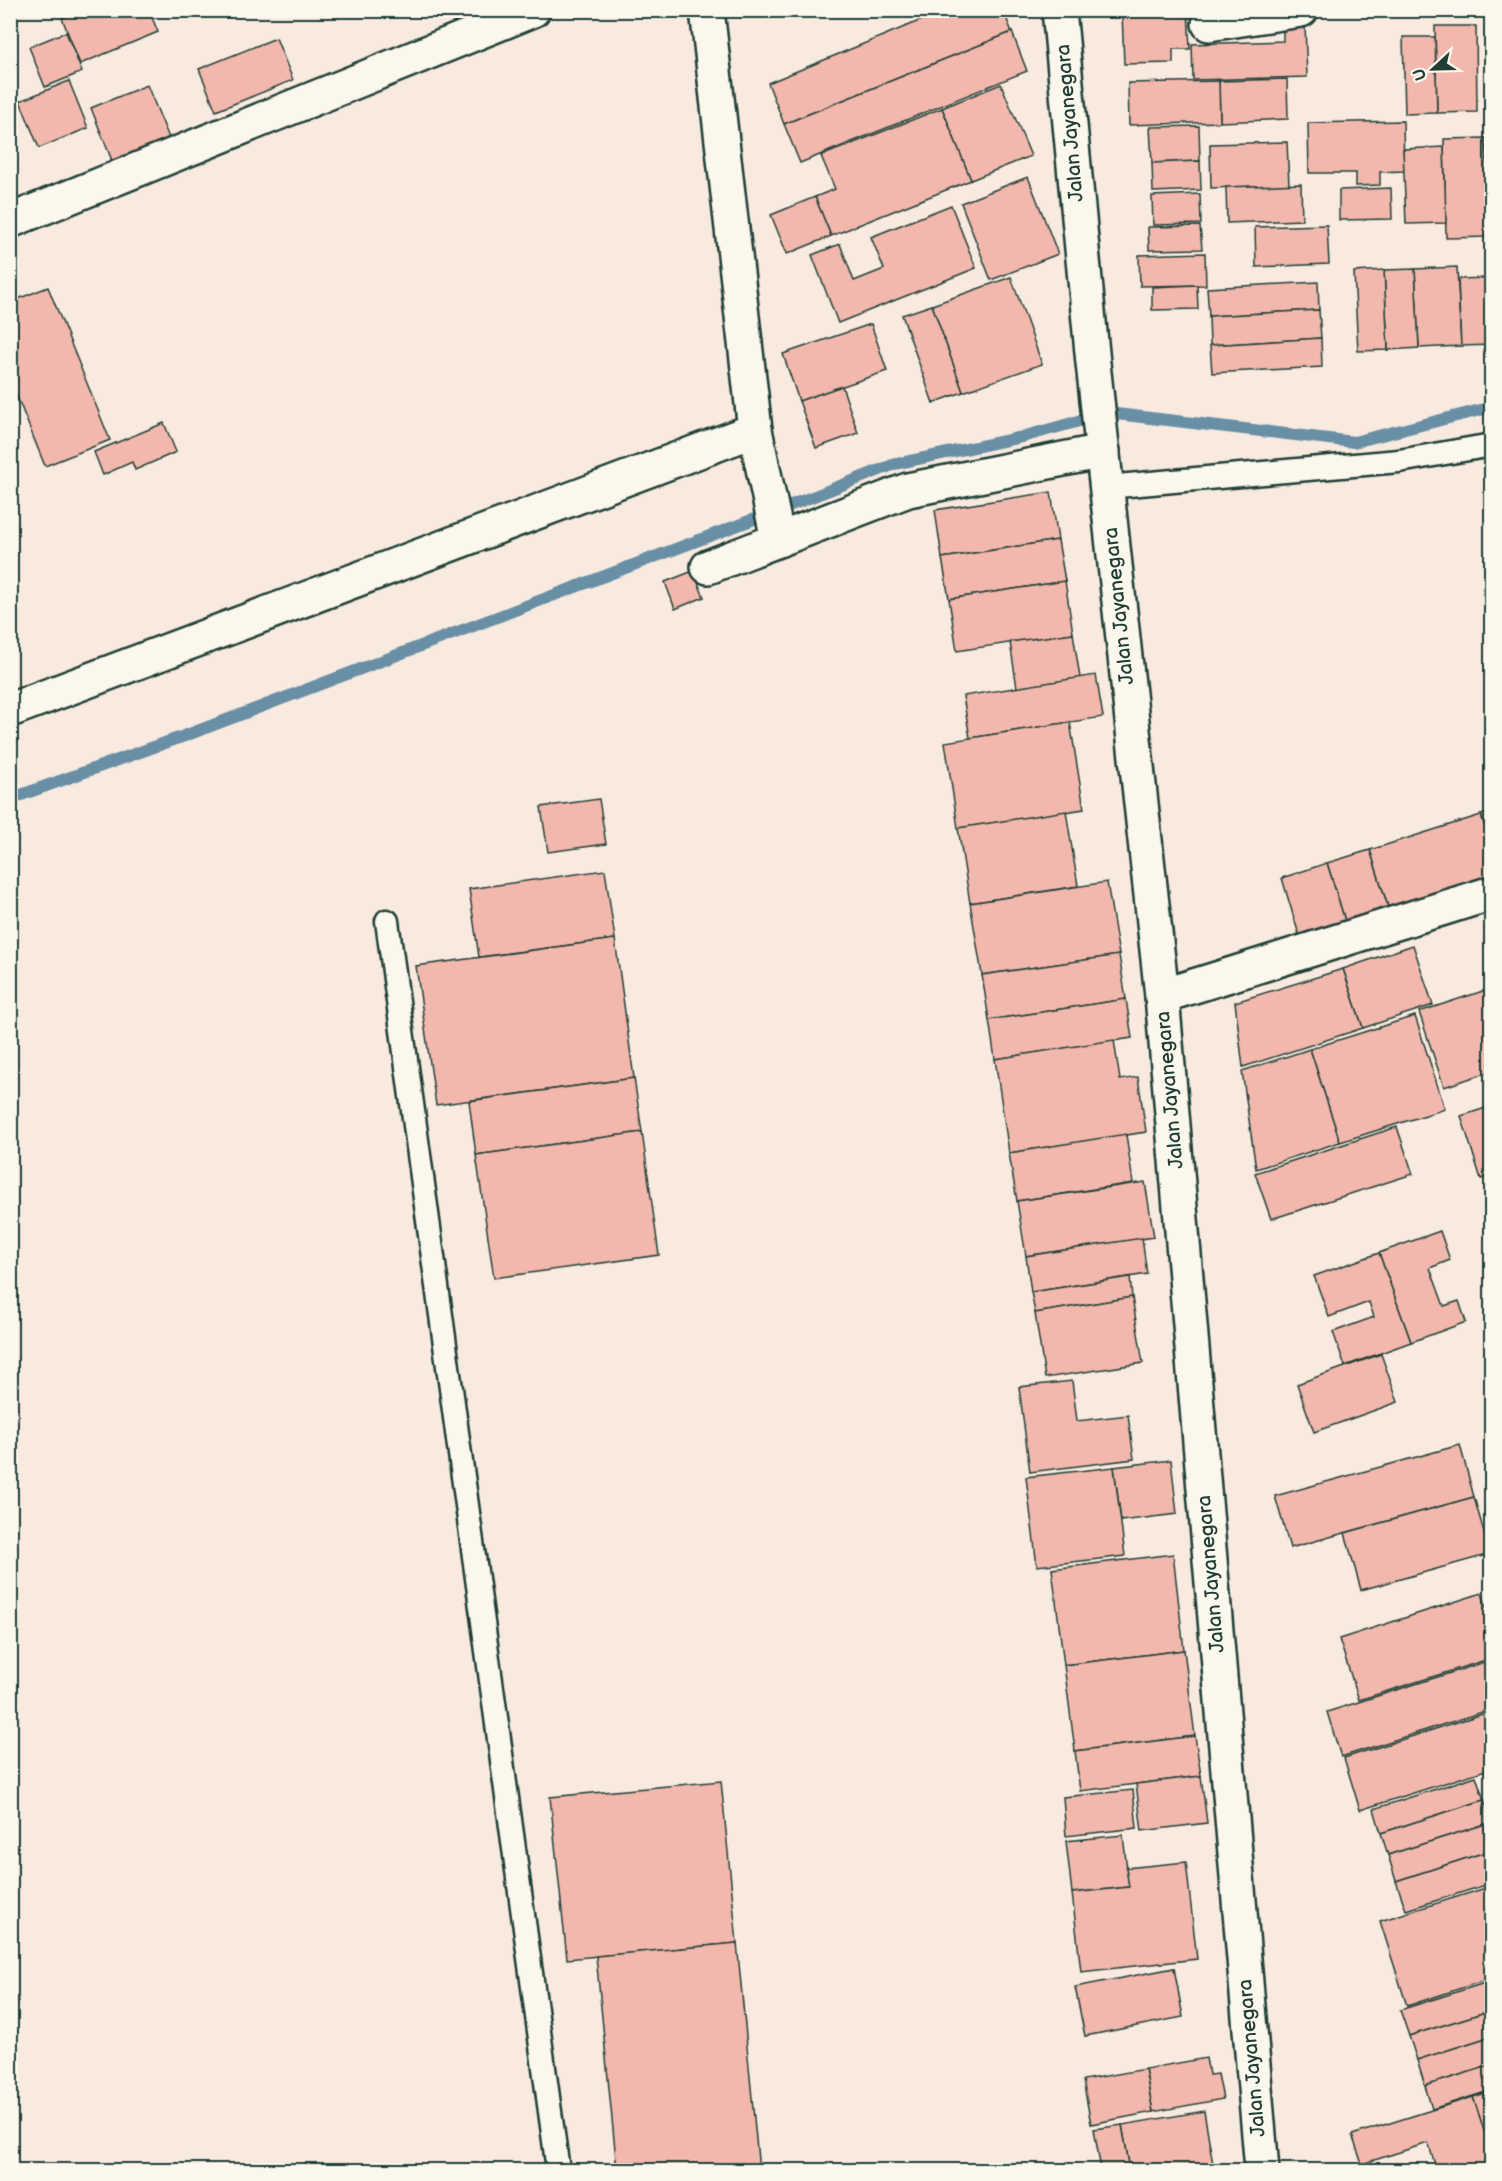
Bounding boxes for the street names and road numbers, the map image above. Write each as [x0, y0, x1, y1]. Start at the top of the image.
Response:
street label: Jalan Jayanegara [1051, 43, 1089, 203]
street label: Jalan Jayanegara [1099, 526, 1139, 686]
street label: Jalan Jayanegara [1151, 1010, 1189, 1170]
street label: Jalan Jayanegara [1192, 1494, 1230, 1654]
street label: Jalan Jayanegara [1233, 1978, 1271, 2138]

